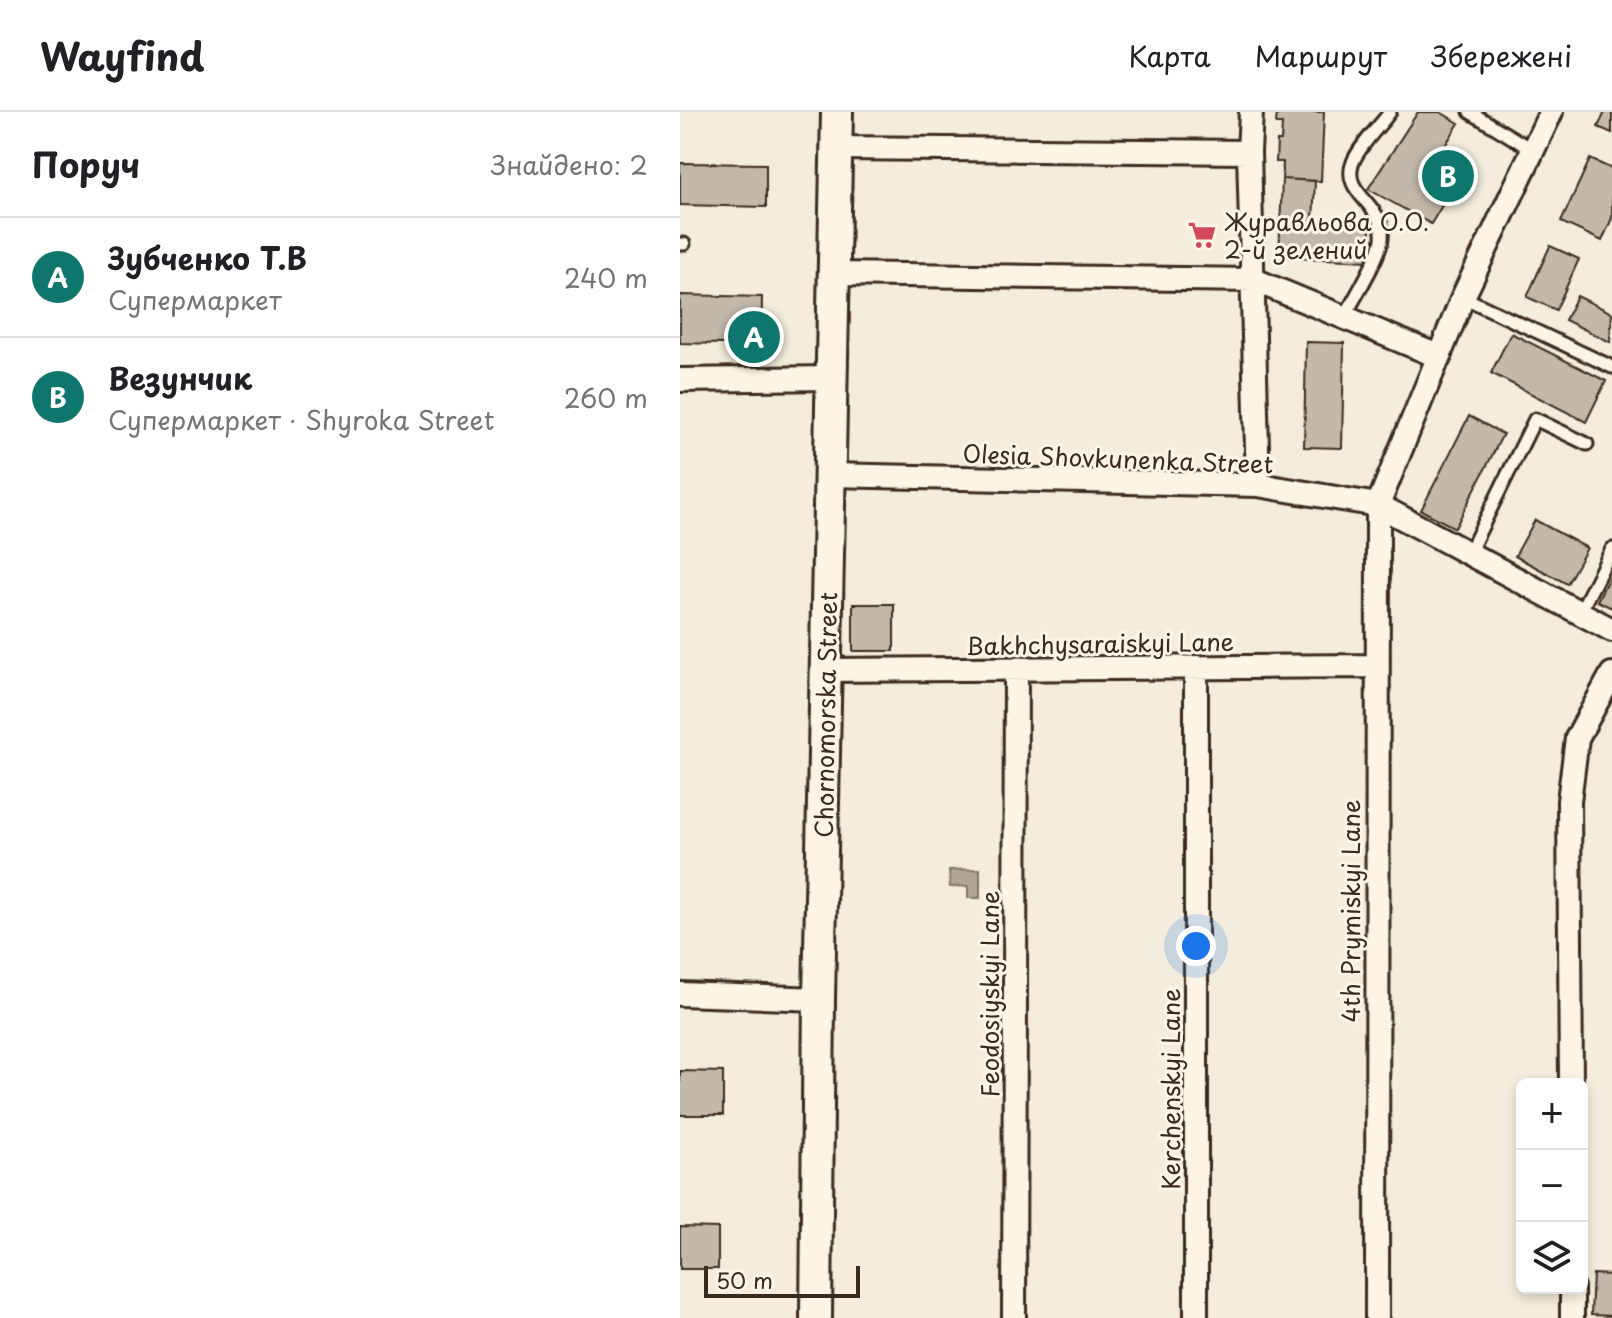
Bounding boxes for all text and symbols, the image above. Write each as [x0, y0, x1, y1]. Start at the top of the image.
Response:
text: Wayfind [40, 27, 204, 84]
text: Карта [1128, 34, 1211, 77]
text: Маршрут [1255, 34, 1387, 77]
text: Збережені [1431, 34, 1572, 77]
text: Поруч [32, 138, 140, 190]
text: Знайдено: 2 [491, 145, 648, 184]
pin: B [1422, 146, 1474, 206]
place label: Журавльова О.О. 2-й зелений [1224, 203, 1429, 267]
supermarket icon: Журавльова О.О. 2-й зелений [1187, 220, 1217, 250]
text: Зубченко Т.В [108, 235, 307, 280]
text: A [48, 258, 68, 297]
text: 240 m [564, 258, 648, 297]
text: Супермаркет [108, 280, 282, 319]
pin: A [728, 307, 780, 367]
text: Везунчик [108, 355, 252, 400]
text: B [49, 378, 67, 417]
text: 260 m [564, 378, 648, 417]
text: Супермаркет · Shyroka Street [108, 400, 494, 439]
street label: Olesia Shovkunenka Street [962, 435, 1274, 481]
street label: Chornomorska Street [805, 592, 845, 838]
street label: Bakhchysaraiskyi Lane [966, 623, 1234, 663]
street label: 4th Prymiskyi Lane [1332, 800, 1368, 1022]
street label: Feodosiyskyi Lane [971, 891, 1007, 1097]
your location [1176, 926, 1216, 966]
street label: Kerchenskyi Lane [1152, 988, 1188, 1190]
map controls [1516, 1078, 1588, 1294]
button: + [1516, 1078, 1588, 1150]
button: − [1516, 1150, 1588, 1222]
button: layers [1516, 1222, 1588, 1294]
scale bar [704, 1262, 860, 1298]
text: 50 m [716, 1263, 773, 1296]

